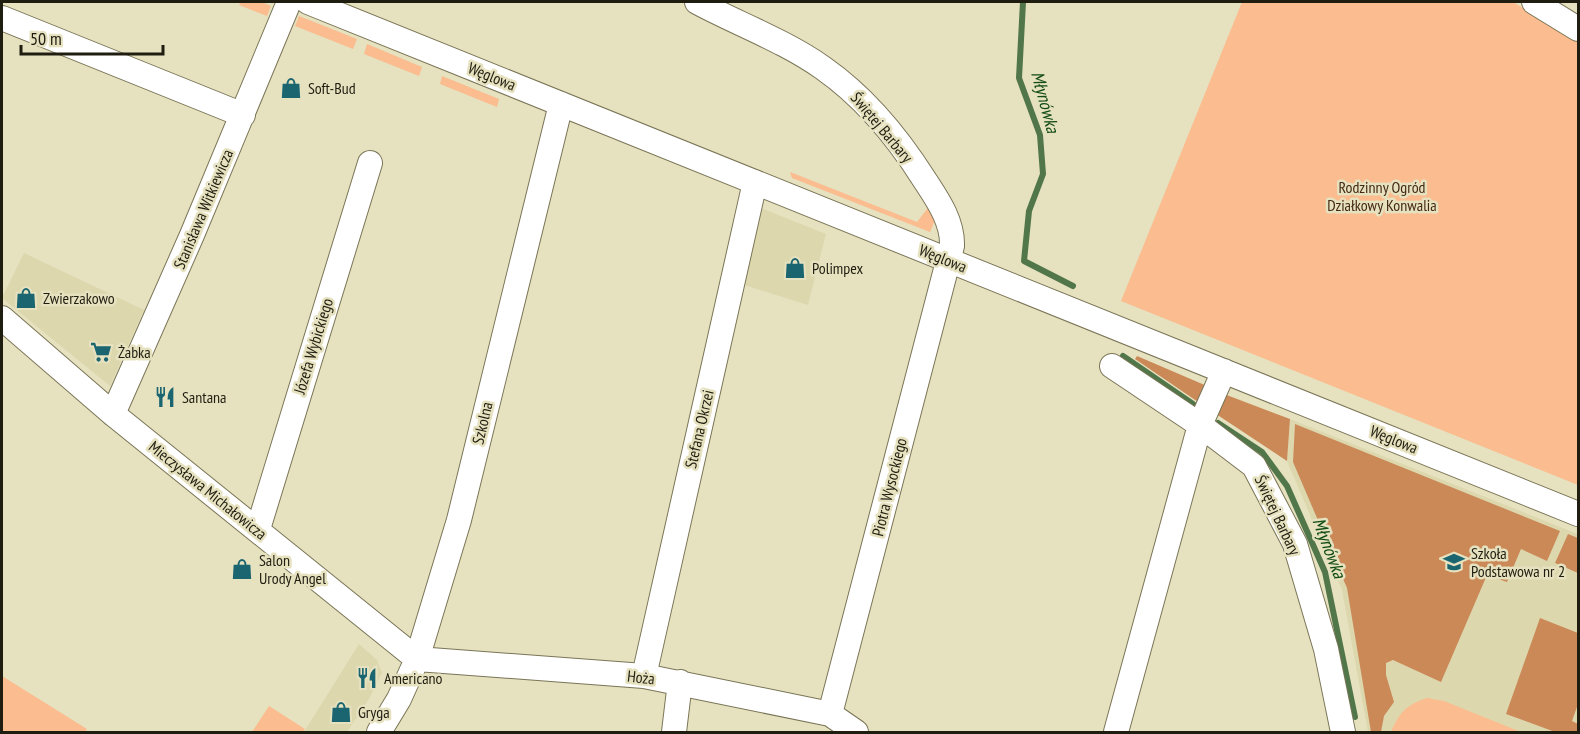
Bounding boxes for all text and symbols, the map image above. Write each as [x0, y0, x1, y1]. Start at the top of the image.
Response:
scale bar [21, 18, 164, 56]
text: 50 m [30, 27, 62, 50]
street label: Węglowa [465, 57, 519, 95]
water label: Młynówka [1026, 69, 1065, 136]
shop icon: Soft-Bud [279, 76, 303, 100]
place label: Soft-Bud [308, 78, 356, 98]
street label: Świętej Barbary [847, 88, 917, 166]
street label: Stanisława Witkiewicza [169, 146, 237, 272]
park label: Rodzinny Ogród Działkowy Konwalia [1327, 177, 1437, 215]
street label: Węglowa [916, 239, 970, 277]
shop icon: Polimpex [783, 256, 807, 280]
place label: Polimpex [812, 258, 864, 278]
shop icon: Zwierzakowo [14, 286, 38, 310]
place label: Zwierzakowo [43, 288, 115, 308]
street label: Józefa Wybickiego [289, 296, 337, 397]
supermarket icon: Żabka [89, 340, 113, 364]
place label: Żabka [118, 342, 151, 362]
restaurant icon: Santana [153, 385, 177, 409]
place label: Santana [182, 387, 227, 407]
street label: Stefana Okrzei [680, 388, 718, 470]
street label: Szkolna [467, 400, 497, 446]
street label: Węglowa [1367, 420, 1421, 458]
street label: Mieczysława Michałowicza [145, 436, 271, 544]
street label: Piotra Wysockiego [867, 436, 911, 538]
street label: Świętej Barbary [1251, 472, 1305, 558]
water label: Młynówka [1307, 514, 1352, 582]
place label: Szkoła Podstawowa nr 2 [1471, 543, 1565, 581]
place label: Salon Urody Angel [259, 550, 326, 588]
school or university icon: Szkoła Podstawowa nr 2 [1442, 550, 1466, 574]
shop icon: Salon Urody Angel [230, 557, 254, 581]
restaurant icon: Americano [355, 666, 379, 690]
street label: Hoża [626, 666, 656, 688]
place label: Americano [384, 668, 443, 688]
shop icon: Gryga [329, 700, 353, 724]
place label: Gryga [358, 702, 390, 722]

